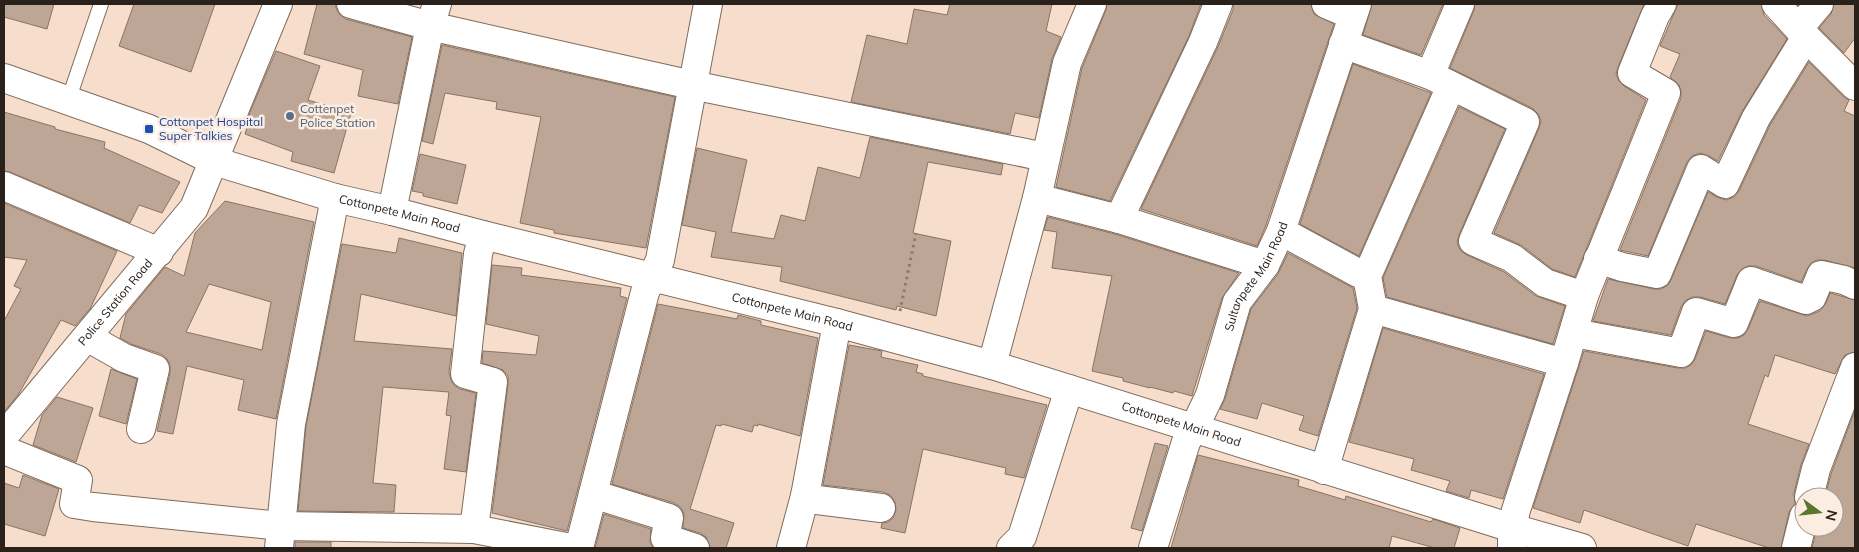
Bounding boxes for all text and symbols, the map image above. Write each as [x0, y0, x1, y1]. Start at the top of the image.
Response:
place label: Cottenpet Police Station [300, 101, 375, 130]
marker: Cottenpet Police Station [284, 110, 296, 122]
place label: Cottonpet Hospital Super Talkies [159, 114, 263, 143]
marker: Cottonpet Hospital Super Talkies [143, 123, 155, 135]
street label: Cottonpete Main Road [338, 191, 462, 236]
street label: Sultanpete Main Road [1221, 220, 1291, 333]
street label: Police Station Road [75, 256, 155, 348]
street label: Cottonpete Main Road [730, 289, 855, 334]
street label: Cottonpete Main Road [1120, 398, 1243, 450]
north arrow [1794, 487, 1844, 537]
text: N [1821, 508, 1842, 523]

